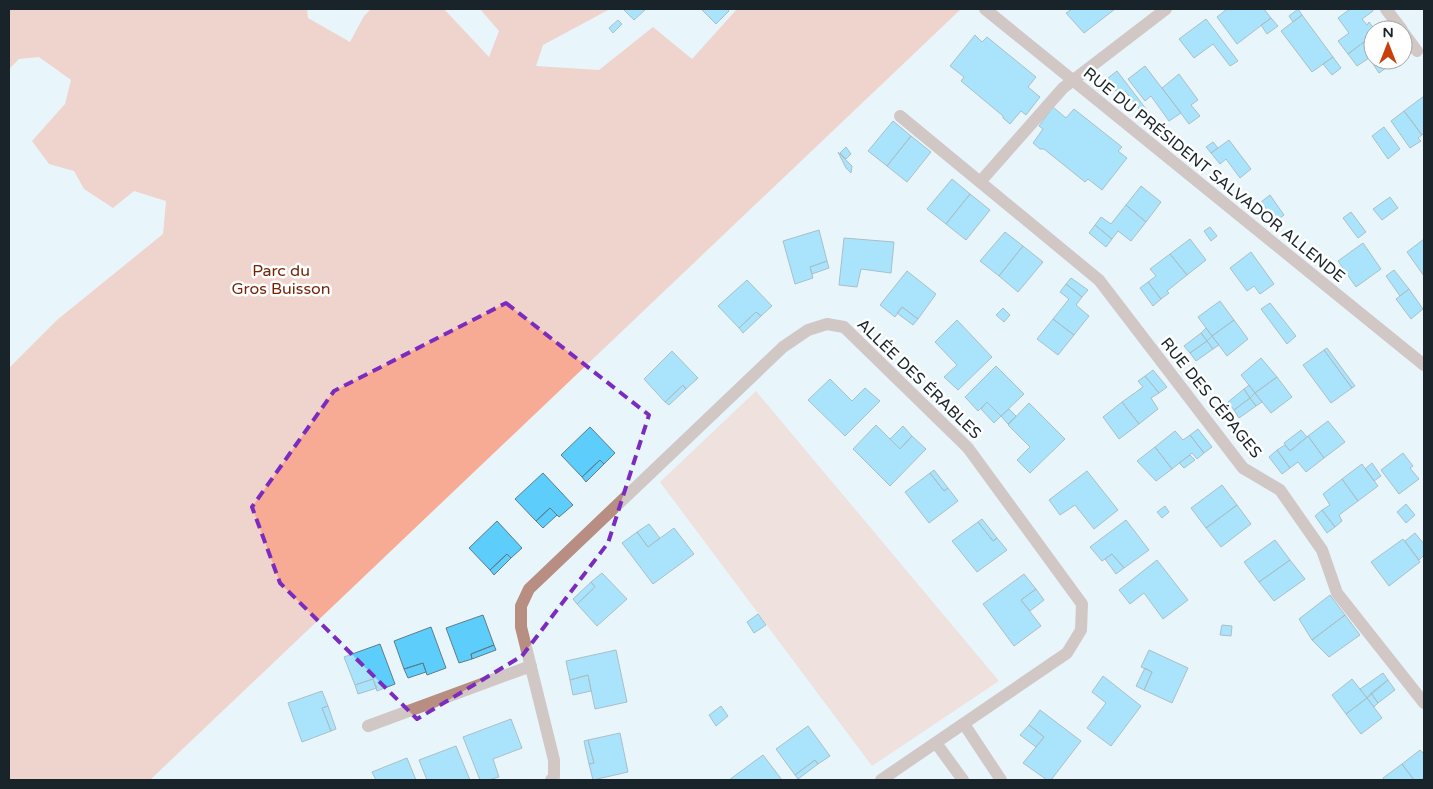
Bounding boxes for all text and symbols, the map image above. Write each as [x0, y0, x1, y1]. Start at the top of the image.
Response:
north arrow [1363, 20, 1413, 70]
text: N [1382, 24, 1394, 41]
street label: RUE DU PRÉSIDENT SALVADOR ALLENDE [1079, 63, 1349, 287]
park label: Parc du Gros Buisson [231, 261, 331, 299]
street label: ALLÉE DES ÉRABLES [853, 314, 985, 444]
street label: RUE DES CÉPAGES [1156, 334, 1266, 462]

